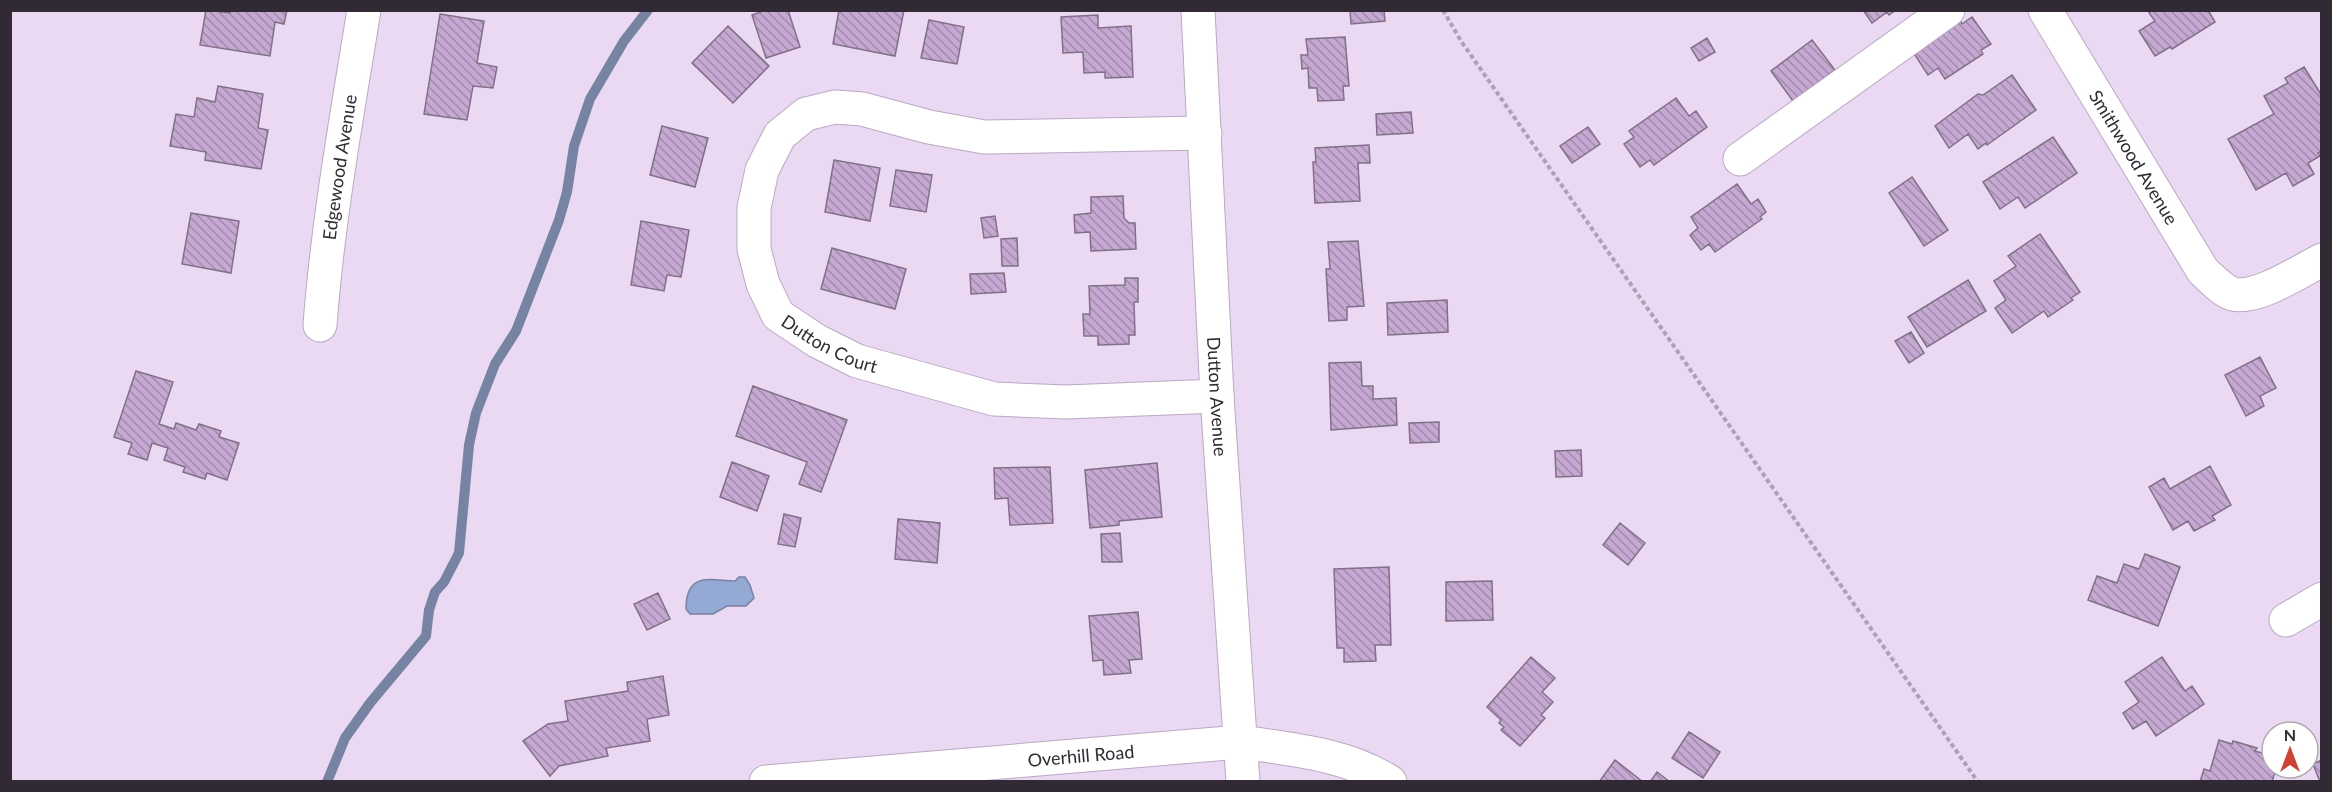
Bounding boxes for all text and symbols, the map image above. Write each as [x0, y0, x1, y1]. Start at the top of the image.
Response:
street label: Smithwood Avenue [2085, 86, 2183, 228]
street label: Edgewood Avenue [318, 93, 361, 241]
street label: Dutton Court [777, 310, 881, 377]
street label: Dutton Avenue [1203, 336, 1232, 457]
north arrow [2260, 720, 2320, 780]
text: N [2284, 725, 2296, 744]
street label: Overhill Road [1027, 740, 1135, 771]

